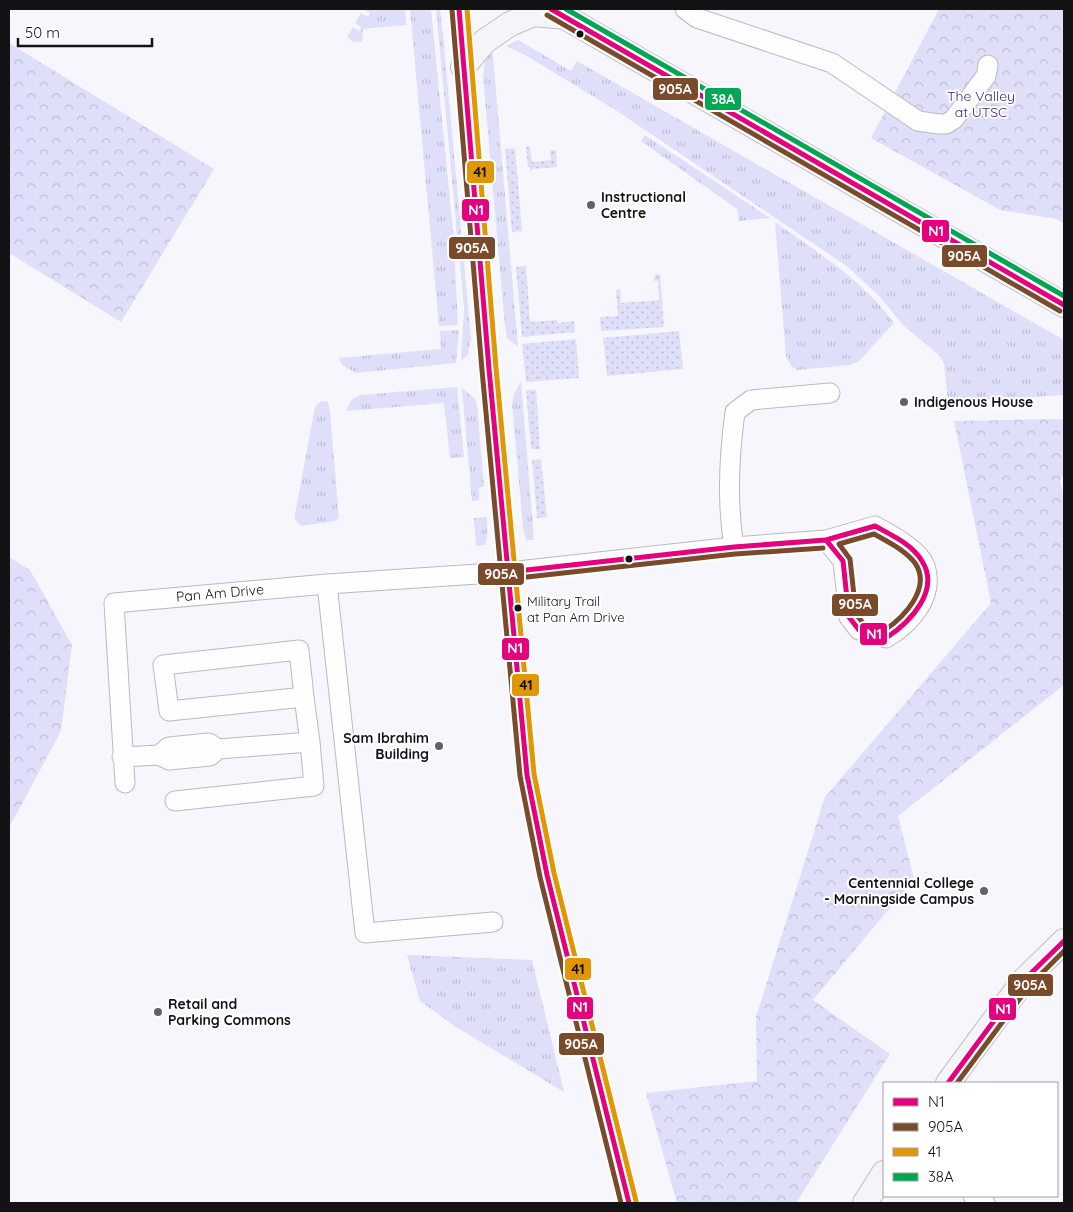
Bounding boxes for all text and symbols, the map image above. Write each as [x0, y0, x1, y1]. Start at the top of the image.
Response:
scale bar [18, 15, 151, 47]
text: 50 m [25, 23, 60, 42]
unlabelled marker [575, 29, 585, 39]
line badge: 905A [652, 77, 699, 101]
text: 905A [658, 80, 692, 98]
line badge: 38A [704, 87, 742, 111]
park label: The Valley at UTSC [947, 87, 1015, 121]
text: 38A [711, 90, 735, 108]
line badge: 41 [466, 160, 495, 184]
text: 41 [473, 163, 487, 181]
place label: Instructional Centre [601, 188, 686, 222]
line badge: N1 [461, 198, 490, 222]
marker: Instructional Centre [585, 199, 597, 211]
text: N1 [468, 201, 484, 219]
line badge: N1 [921, 219, 950, 243]
text: N1 [928, 222, 944, 240]
line badge: 905A [448, 236, 496, 260]
text: 905A [455, 239, 489, 257]
line badge: 905A [941, 244, 988, 268]
text: 905A [947, 247, 981, 265]
place label: Indigenous House [914, 393, 1033, 411]
marker: Indigenous House [898, 396, 910, 408]
unlabelled marker [624, 554, 634, 564]
line badge: 905A [477, 562, 525, 586]
text: 905A [484, 565, 518, 583]
street label: Pan Am Drive [175, 580, 265, 606]
place label: Military Trail at Pan Am Drive [527, 593, 625, 625]
line badge: 905A [831, 593, 879, 617]
text: 905A [838, 595, 872, 613]
marker: Military Trail at Pan Am Drive [513, 603, 523, 613]
line badge: N1 [859, 622, 888, 646]
text: N1 [866, 625, 882, 643]
line badge: N1 [501, 637, 530, 661]
text: N1 [507, 639, 523, 657]
line badge: 41 [511, 673, 540, 697]
text: 41 [519, 676, 533, 694]
place label: Sam Ibrahim Building [343, 729, 429, 763]
marker: Sam Ibrahim Building [433, 740, 445, 752]
place label: Centennial College - Morningside Campus [824, 874, 974, 908]
marker: Centennial College - Morningside Campus [978, 885, 990, 897]
line badge: 41 [564, 957, 592, 981]
text: 41 [571, 960, 585, 978]
line badge: 905A [1007, 973, 1054, 997]
text: 905A [1013, 976, 1047, 994]
place label: Retail and Parking Commons [168, 995, 291, 1029]
line badge: N1 [566, 996, 594, 1020]
line badge: N1 [988, 997, 1017, 1021]
text: N1 [572, 998, 588, 1016]
text: N1 [995, 1000, 1011, 1018]
marker: Retail and Parking Commons [152, 1006, 164, 1018]
line badge: 905A [558, 1032, 605, 1056]
text: 905A [564, 1035, 598, 1053]
legend [883, 1082, 1058, 1197]
text: N1 [928, 1092, 944, 1111]
text: 905A [928, 1117, 963, 1136]
text: 41 [928, 1142, 941, 1161]
text: 38A [928, 1167, 954, 1186]

